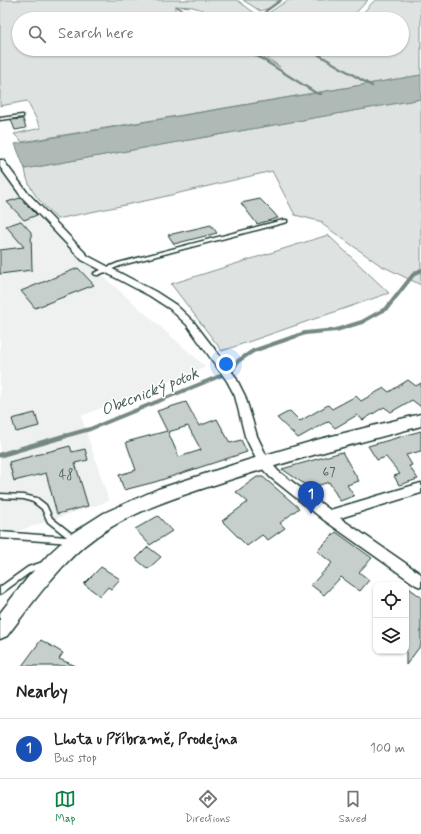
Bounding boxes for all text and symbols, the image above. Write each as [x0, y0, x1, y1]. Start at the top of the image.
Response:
search box [12, 12, 409, 56]
icon: search [26, 23, 48, 45]
text: Search here [58, 24, 134, 44]
your location [216, 354, 236, 374]
water label: Obecnický potok [98, 363, 202, 421]
house number: 67 [322, 464, 336, 481]
house number: 48 [59, 467, 73, 484]
pin: 1 [298, 481, 324, 514]
map controls [373, 582, 409, 654]
button: locate [373, 582, 409, 618]
button: layers [373, 618, 409, 654]
text: Nearby [16, 681, 68, 703]
text: Lhota u Příbramě, Prodejna [54, 730, 238, 750]
text: 1 [26, 740, 32, 757]
text: 100 m [370, 740, 405, 757]
text: Bus stop [54, 750, 97, 767]
tab: Map [54, 788, 76, 826]
tab: Directions [185, 788, 230, 826]
tab: Saved [339, 788, 367, 826]

